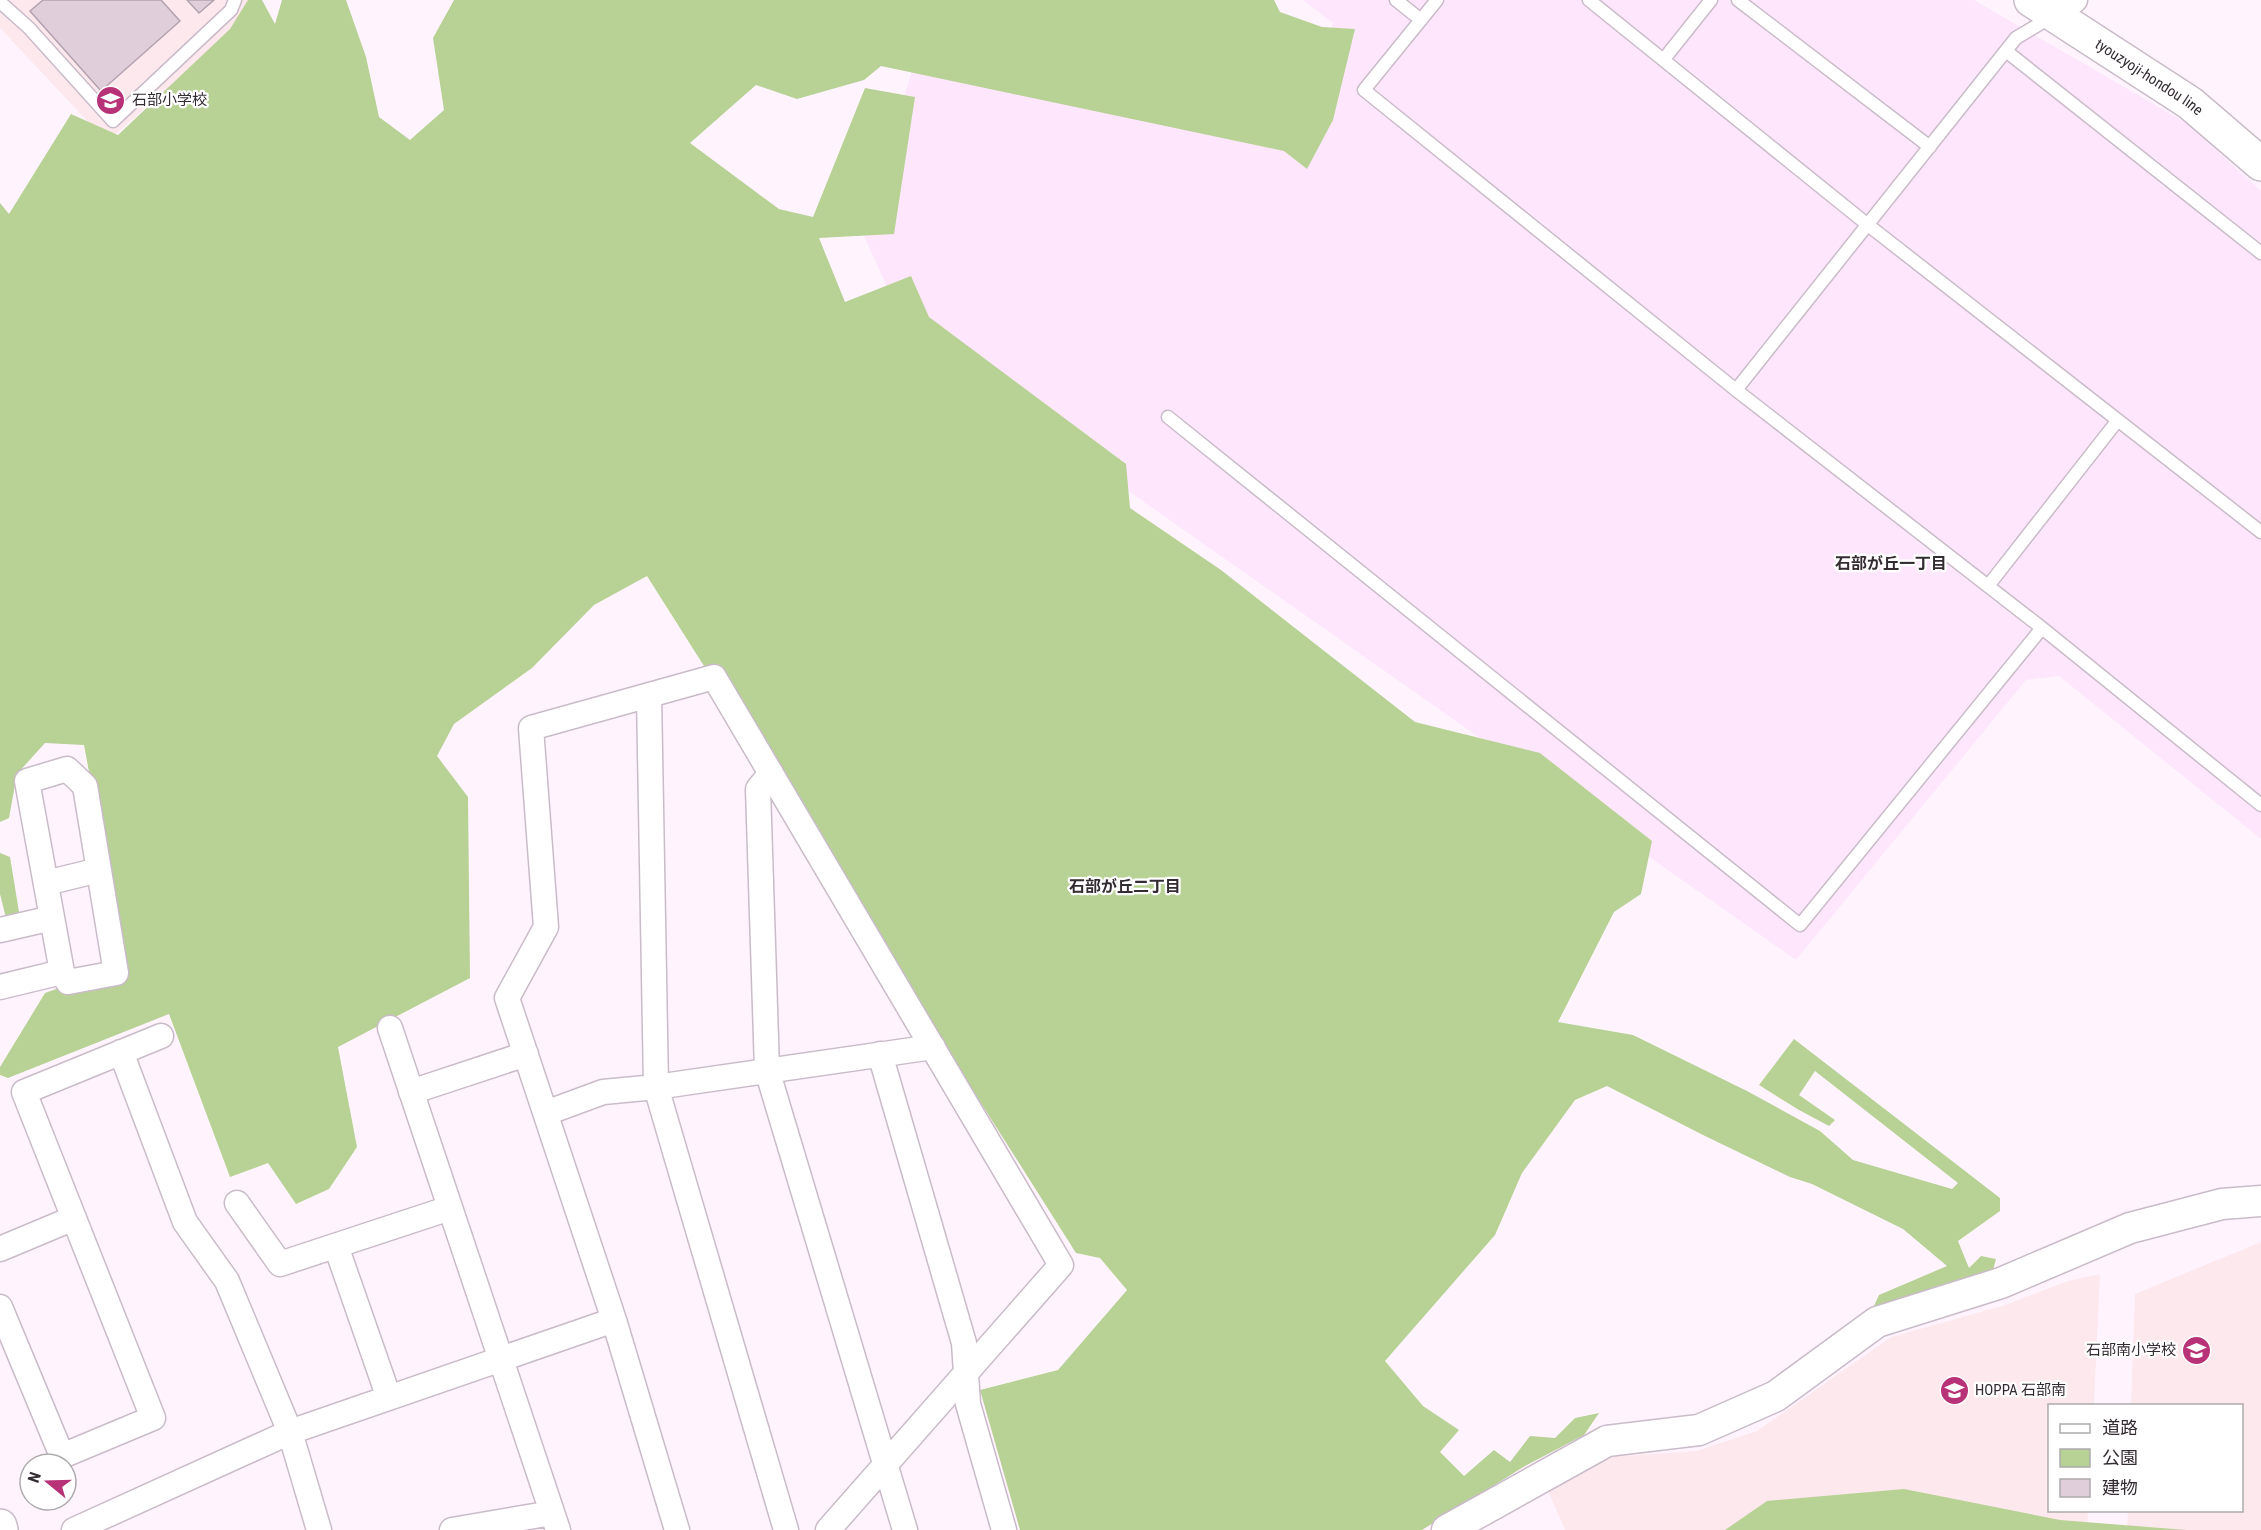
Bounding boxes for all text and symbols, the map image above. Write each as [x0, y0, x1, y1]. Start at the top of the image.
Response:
street label: tyouzyoji-hondou line [2092, 35, 2207, 119]
school or university icon: 石部小学校 [95, 84, 127, 116]
place label: 石部小学校 [132, 91, 207, 109]
district label: 石部が丘一丁目 [1835, 554, 1947, 573]
district label: 石部が丘二丁目 [1069, 877, 1181, 896]
school or university icon: 石部南小学校 [2181, 1334, 2213, 1366]
place label: 石部南小学校 [2086, 1341, 2176, 1359]
school or university icon: HOPPA 石部南 [1938, 1374, 1970, 1406]
place label: HOPPA 石部南 [1975, 1381, 2066, 1399]
legend [2048, 1404, 2243, 1512]
text: 道路 [2102, 1417, 2138, 1438]
text: 公園 [2102, 1447, 2138, 1468]
north arrow [18, 1452, 78, 1512]
text: N [24, 1470, 45, 1485]
text: 建物 [2102, 1477, 2138, 1498]

